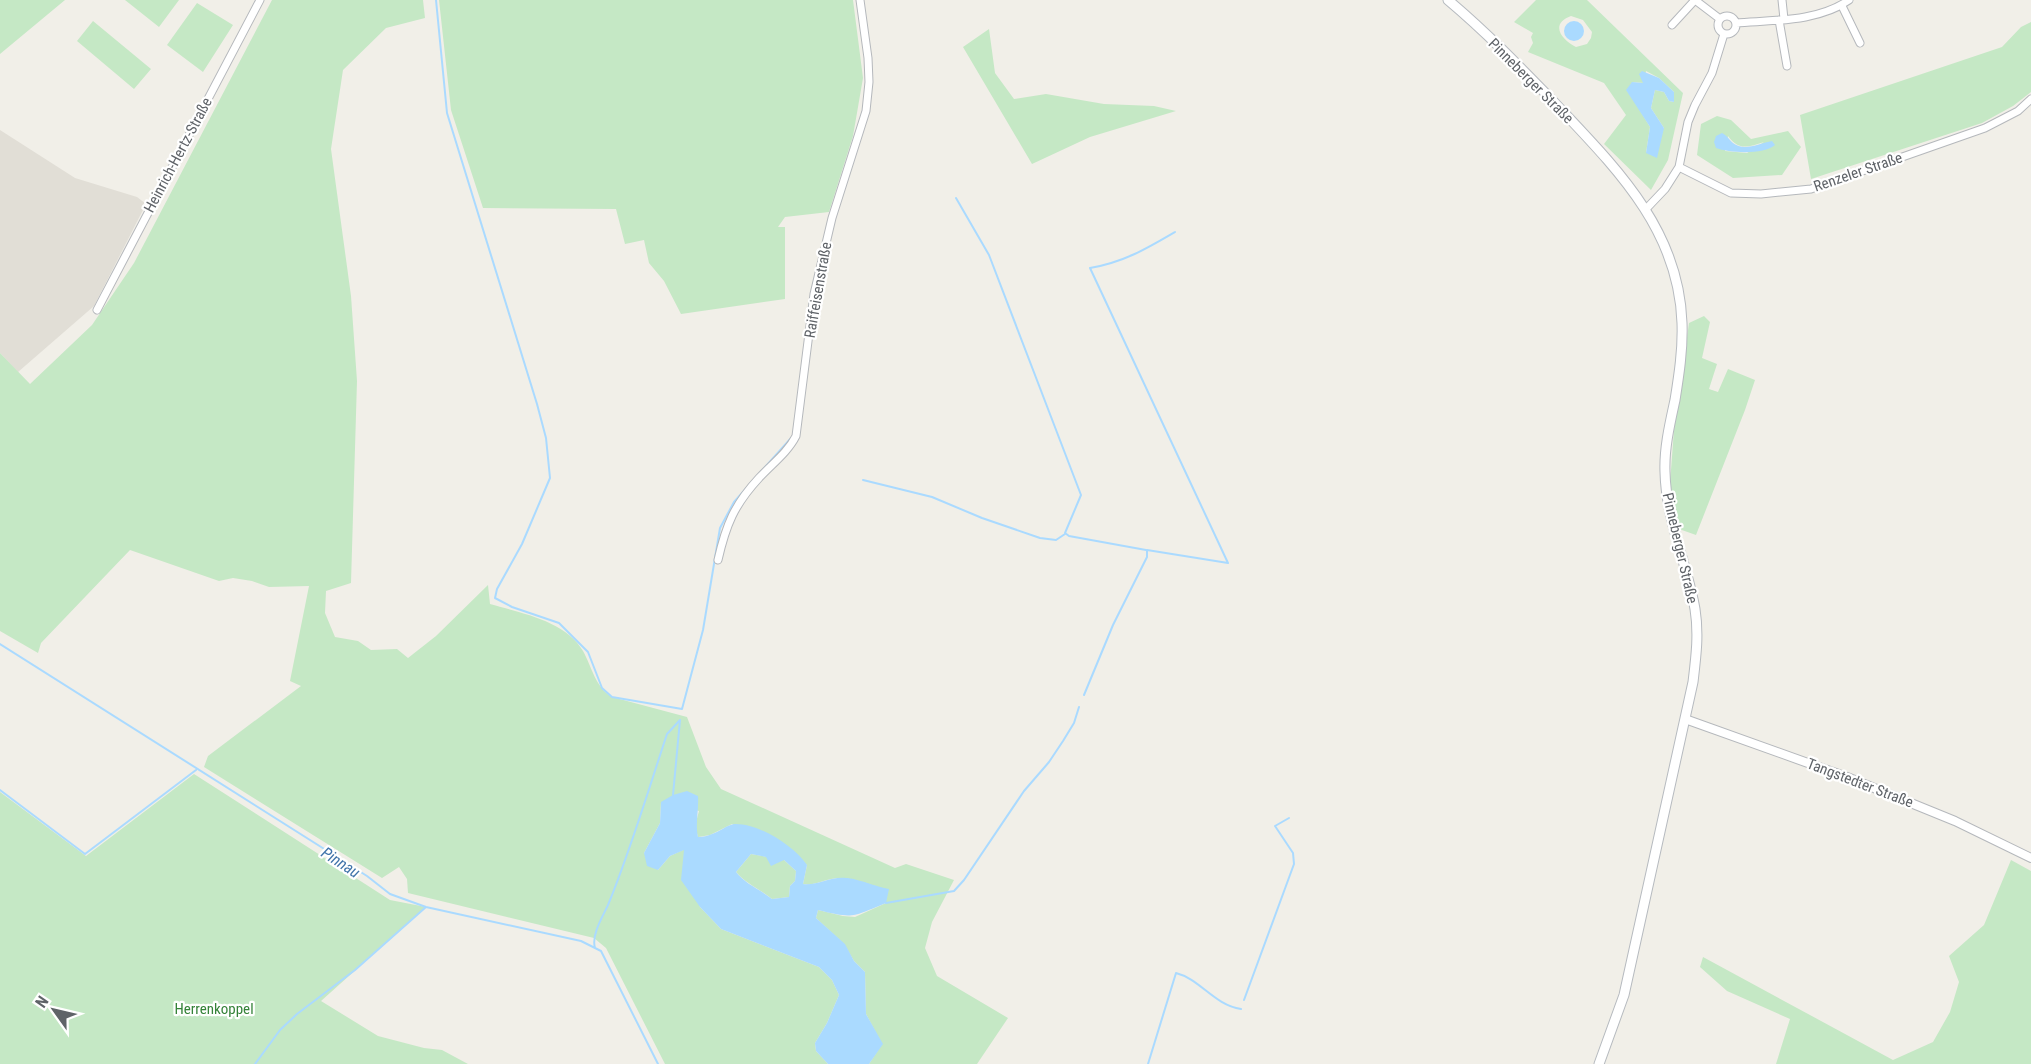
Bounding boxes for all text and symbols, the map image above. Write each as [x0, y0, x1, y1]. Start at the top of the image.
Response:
street label: Pinneberger Straße [1485, 35, 1577, 127]
street label: Heinrich-Hertz-Straße [140, 94, 216, 216]
street label: Renzeler Straße [1811, 148, 1905, 196]
street label: Raiffeisenstraße [801, 241, 835, 339]
street label: Pinneberger Straße [1659, 491, 1701, 605]
street label: Tangstedter Straße [1804, 754, 1916, 812]
water label: Pinnau [318, 843, 364, 882]
north arrow [24, 980, 84, 1040]
text: N [31, 993, 53, 1011]
park label: Herrenkoppel [174, 1000, 254, 1018]

